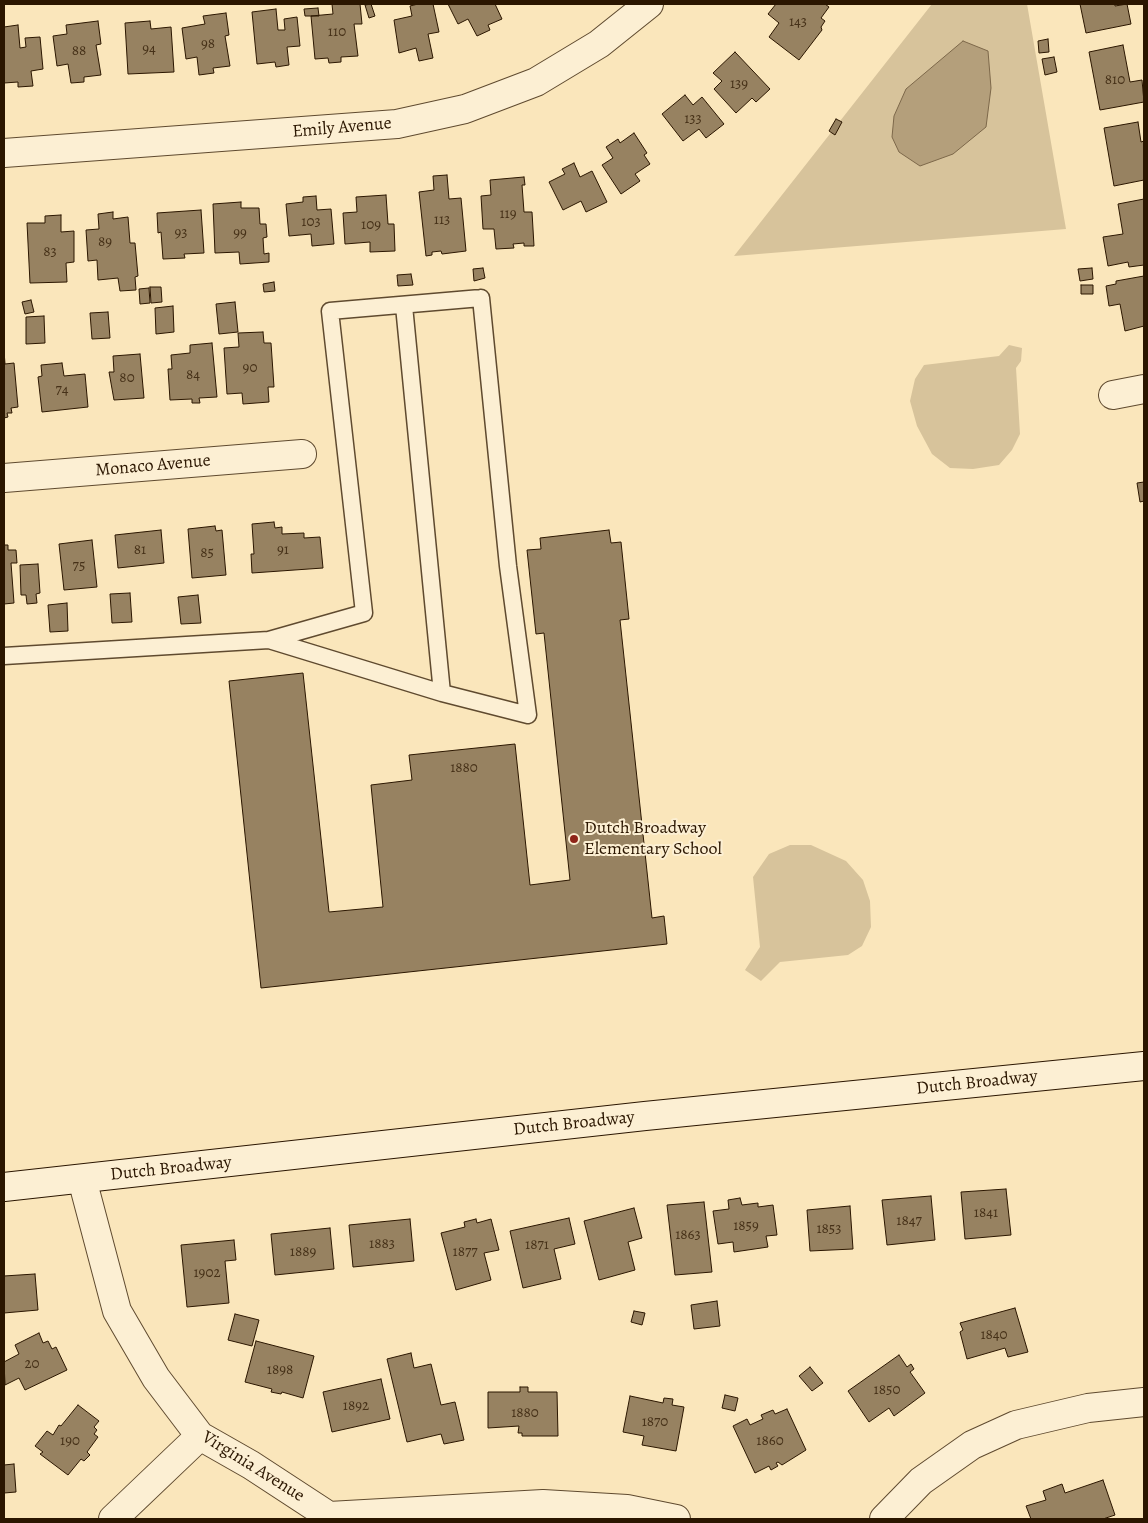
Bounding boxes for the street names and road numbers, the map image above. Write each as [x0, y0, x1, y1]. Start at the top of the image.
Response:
street label: Emily Avenue [291, 113, 393, 143]
street label: Monaco Avenue [94, 450, 212, 482]
street label: Dutch Broadway [915, 1066, 1039, 1100]
street label: Dutch Broadway [512, 1107, 636, 1141]
street label: Dutch Broadway [109, 1152, 233, 1186]
street label: Virginia Avenue [198, 1427, 308, 1507]

